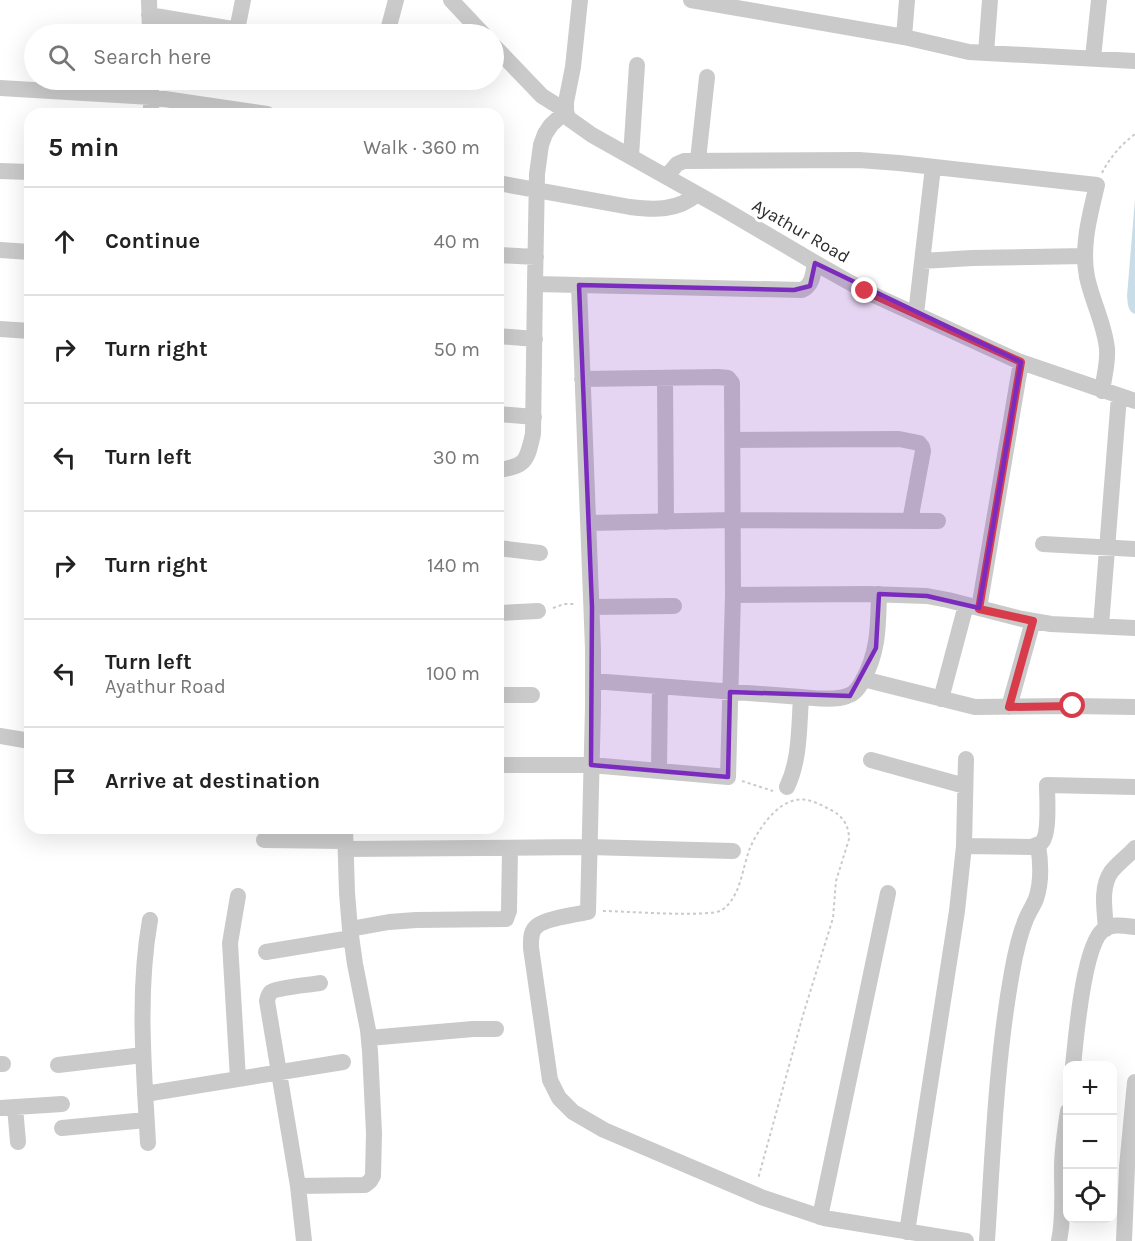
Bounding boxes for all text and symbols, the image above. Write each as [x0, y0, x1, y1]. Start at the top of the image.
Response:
search box [24, 24, 504, 90]
icon: search [45, 41, 78, 74]
text: Search here [93, 44, 211, 70]
text: 5 min [48, 132, 119, 163]
text: Walk · 360 m [363, 136, 480, 159]
street label: Ayathur Road [748, 194, 854, 268]
icon: ahead [48, 225, 81, 258]
text: Continue [105, 228, 200, 254]
text: 40 m [434, 230, 480, 253]
route end [851, 277, 877, 303]
icon: right [48, 333, 81, 366]
text: Turn right [105, 336, 208, 362]
text: 50 m [433, 338, 480, 361]
icon: left [48, 441, 81, 474]
text: Turn left [105, 444, 192, 470]
text: 30 m [433, 446, 480, 469]
icon: right [48, 549, 81, 582]
text: Turn right [105, 552, 208, 578]
text: 140 m [427, 554, 480, 577]
text: Turn left [105, 649, 192, 675]
icon: left [48, 657, 81, 690]
text: 100 m [426, 662, 480, 685]
text: Ayathur Road [105, 675, 226, 698]
route start [1059, 692, 1085, 718]
icon: arrive [48, 765, 81, 798]
text: Arrive at destination [105, 768, 320, 794]
map controls [1063, 1061, 1117, 1223]
button: + [1063, 1061, 1117, 1115]
button: − [1063, 1115, 1117, 1169]
button: locate [1063, 1169, 1117, 1223]

